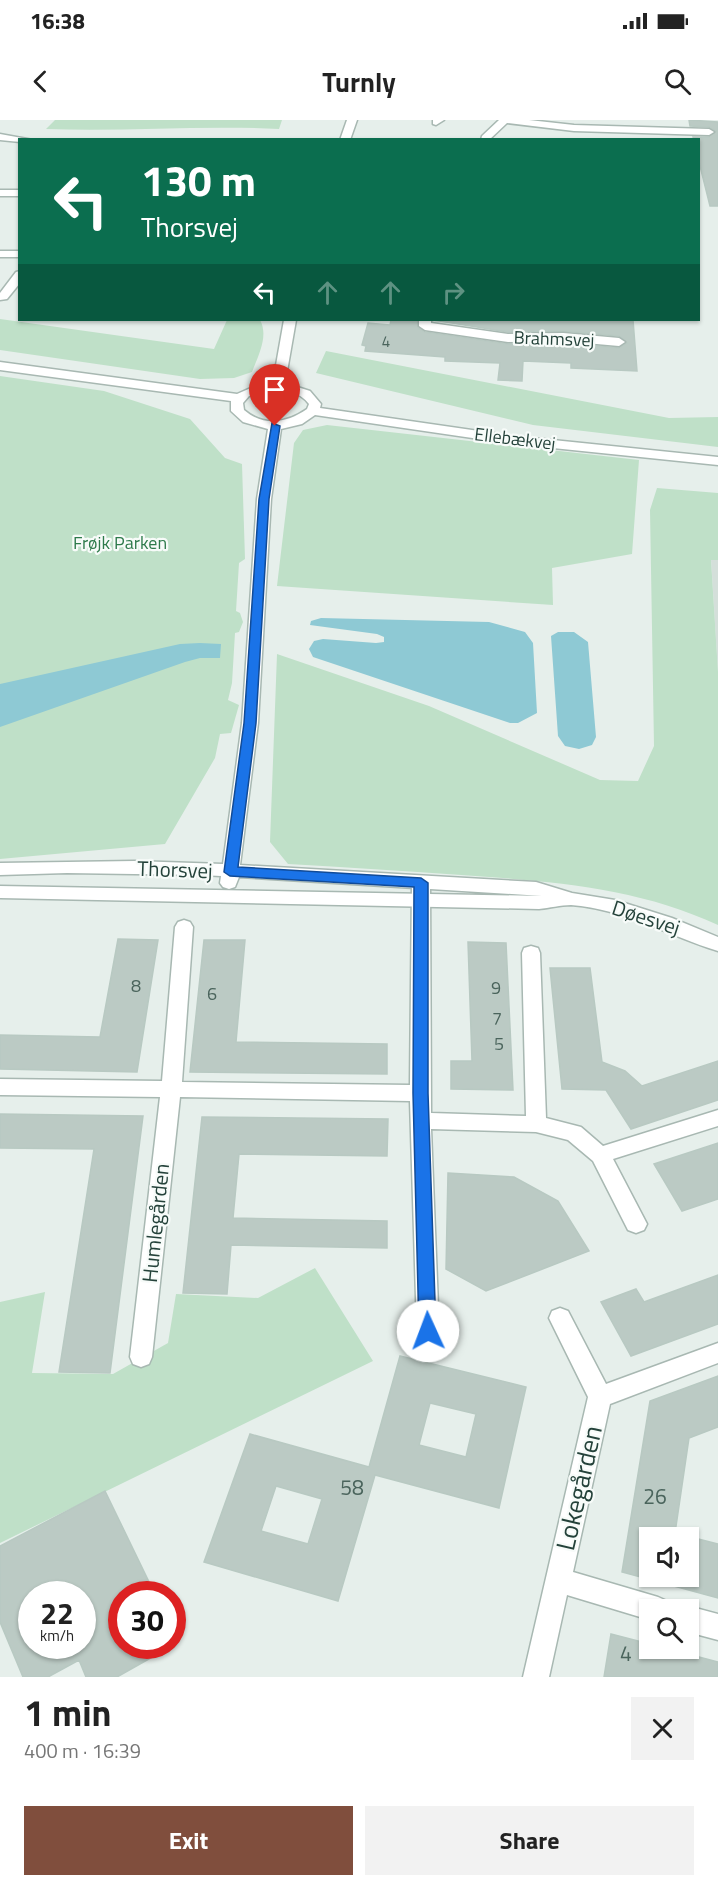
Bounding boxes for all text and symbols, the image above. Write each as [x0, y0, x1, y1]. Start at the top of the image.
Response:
text: 16:38 [30, 4, 85, 38]
text: Turnly [322, 61, 396, 102]
icon: back [24, 65, 57, 98]
icon: search [661, 65, 694, 98]
text: 130 m [141, 148, 256, 212]
icon: left [42, 162, 120, 240]
text: Thorsvej [141, 206, 238, 247]
icon: left [248, 276, 281, 309]
icon: ahead [311, 276, 344, 309]
icon: ahead [374, 276, 407, 309]
icon: right [437, 276, 470, 309]
street label: Brahmsvej [513, 324, 595, 353]
house number: 4 [382, 330, 390, 353]
pin [249, 364, 300, 426]
icon: arrive [258, 373, 291, 406]
street label: Ellebækvej [473, 420, 557, 457]
park label: Frøjk Parken [73, 529, 167, 556]
street label: Thorsvej [137, 852, 213, 886]
street label: Døesvej [608, 891, 685, 943]
house number: 8 [131, 972, 141, 999]
house number: 9 [491, 974, 501, 1001]
house number: 6 [207, 980, 217, 1007]
house number: 7 [492, 1005, 502, 1032]
house number: 5 [494, 1030, 504, 1057]
street label: Humlegården [133, 1162, 177, 1284]
position arrow [396, 1299, 460, 1363]
street label: Lokegården [545, 1422, 612, 1554]
house number: 58 [340, 1471, 364, 1503]
house number: 26 [643, 1480, 667, 1512]
map controls [639, 1527, 699, 1659]
button: sound [639, 1527, 699, 1587]
speed limit sign: 30 [108, 1581, 186, 1659]
text: 22 [40, 1590, 74, 1636]
button: search [639, 1599, 699, 1659]
text: km/h [40, 1624, 74, 1647]
house number: 4 [620, 1637, 632, 1669]
text: 1 min [24, 1685, 111, 1740]
button: close [631, 1697, 694, 1760]
text: 400 m · 16:39 [24, 1735, 141, 1766]
button: Exit [24, 1806, 353, 1875]
button: Share [365, 1806, 694, 1875]

